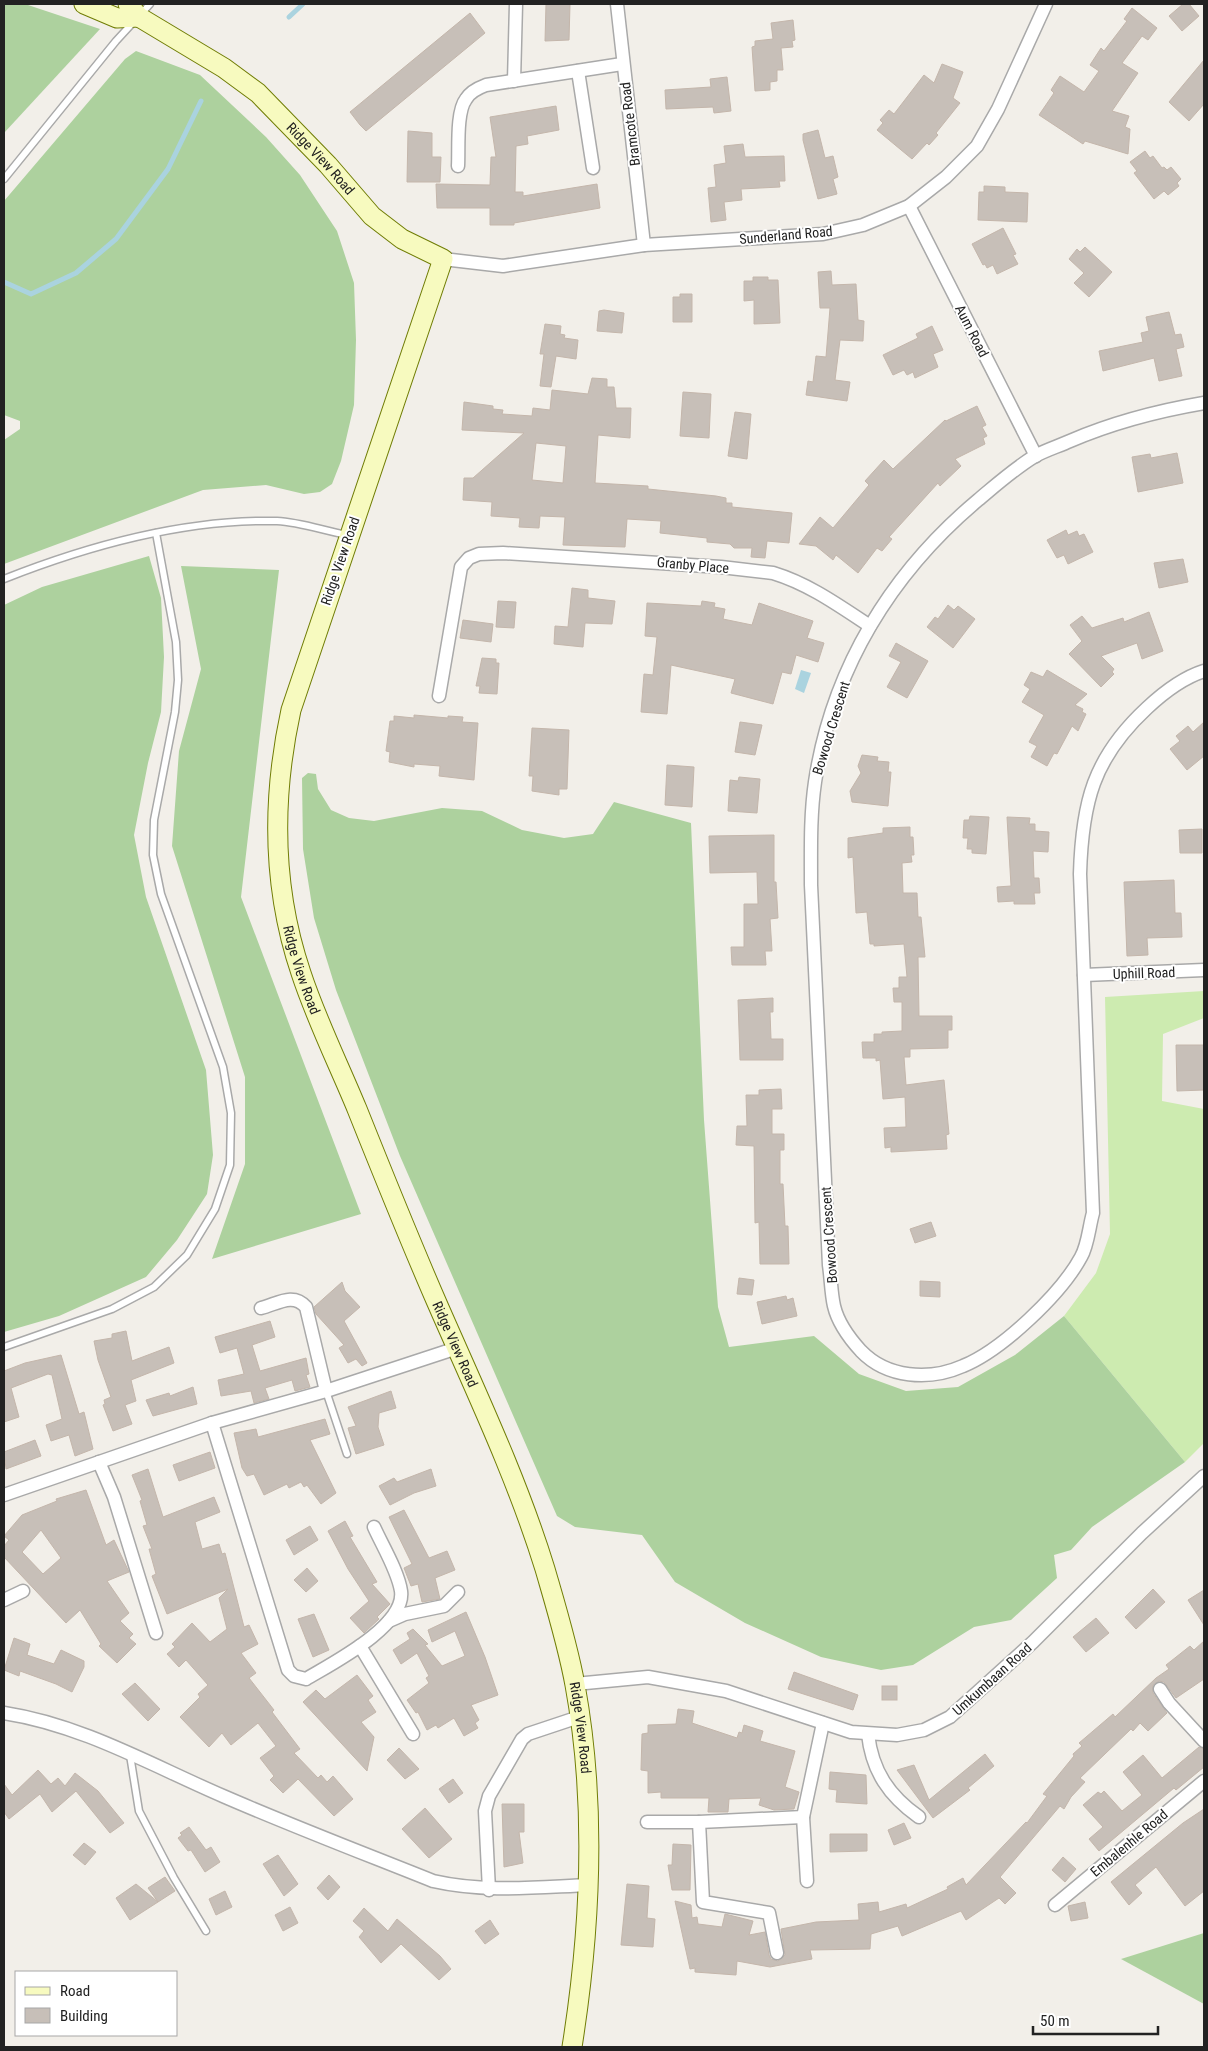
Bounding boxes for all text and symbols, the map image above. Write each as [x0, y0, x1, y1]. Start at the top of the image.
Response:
street label: Bramcote Road [617, 81, 643, 167]
street label: Ridge View Road [283, 119, 358, 198]
street label: Sunderland Road [739, 223, 833, 247]
street label: Aum Road [952, 302, 992, 360]
street label: Ridge View Road [317, 515, 363, 607]
street label: Granby Place [656, 554, 730, 576]
street label: Bowood Crescent [809, 679, 853, 777]
street label: Ridge View Road [280, 924, 323, 1017]
street label: Uphill Road [1112, 964, 1176, 982]
street label: Bowood Crescent [818, 1186, 840, 1284]
street label: Ridge View Road [429, 1299, 481, 1390]
street label: Umkumbaan Road [949, 1639, 1035, 1719]
street label: Ridge View Road [567, 1680, 594, 1774]
street label: Embalenhle Road [1087, 1806, 1171, 1880]
legend [15, 1971, 178, 2036]
text: Road [60, 1982, 90, 2000]
scale bar [1033, 2004, 1158, 2036]
text: Building [60, 2007, 108, 2025]
text: 50 m [1040, 2012, 1070, 2030]

